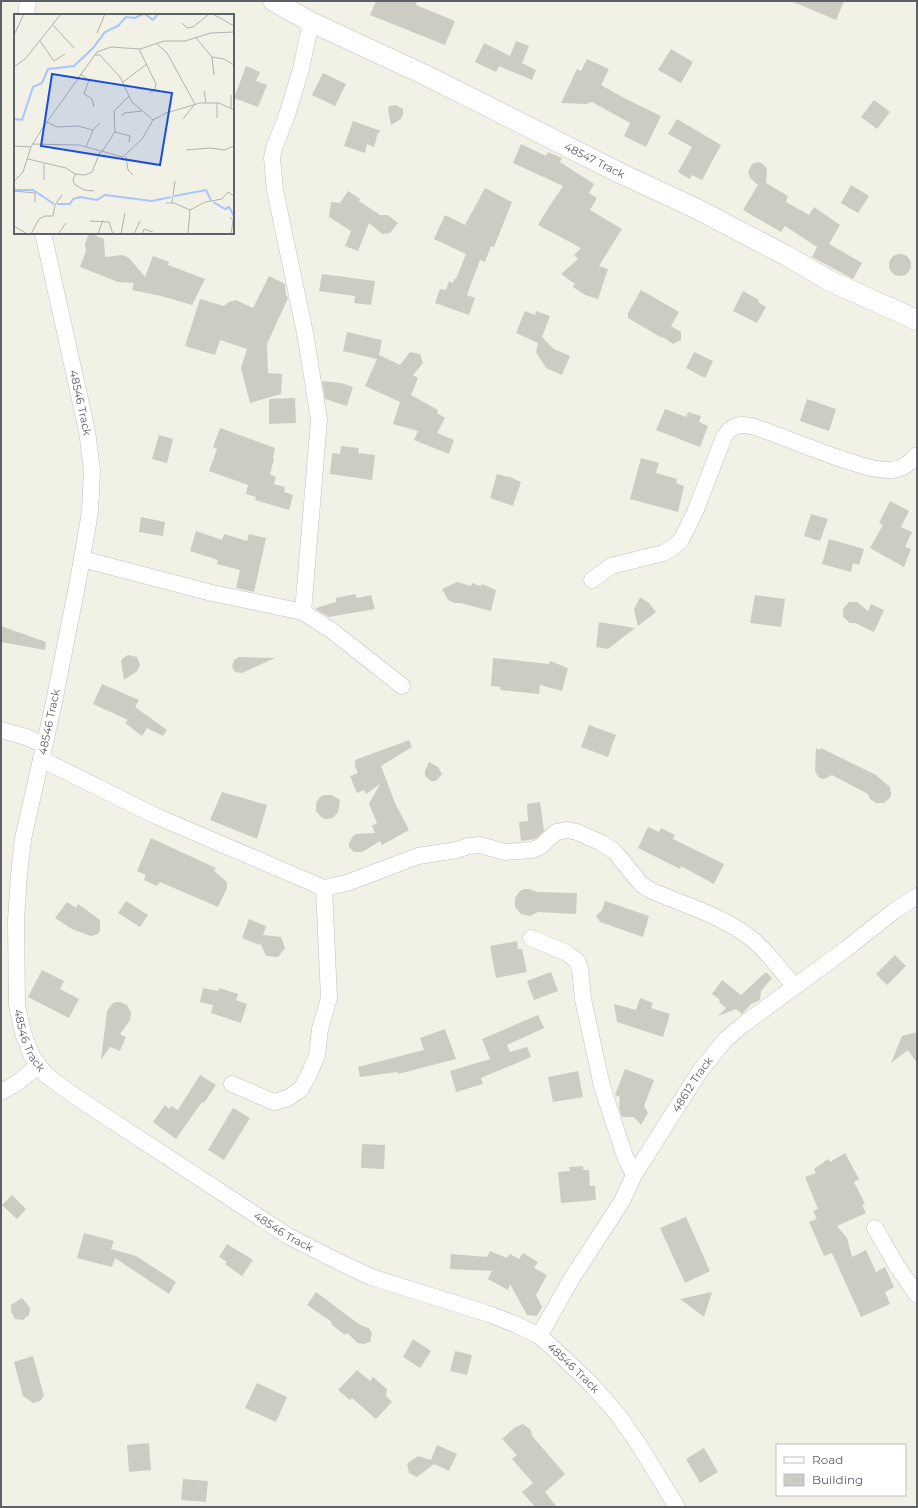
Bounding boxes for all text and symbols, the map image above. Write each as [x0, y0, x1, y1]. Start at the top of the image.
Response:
inset map [14, 14, 234, 234]
street label: 48547 Track [562, 139, 628, 182]
street label: 48546 Track [67, 369, 95, 437]
street label: 48546 Track [35, 687, 63, 756]
street label: 48546 Track [11, 1008, 48, 1075]
street label: 48612 Track [669, 1053, 716, 1115]
street label: 48546 Track [251, 1209, 316, 1255]
street label: 48546 Track [545, 1340, 603, 1396]
legend [776, 1444, 906, 1496]
text: Road [812, 1452, 843, 1467]
text: Building [812, 1472, 863, 1487]

